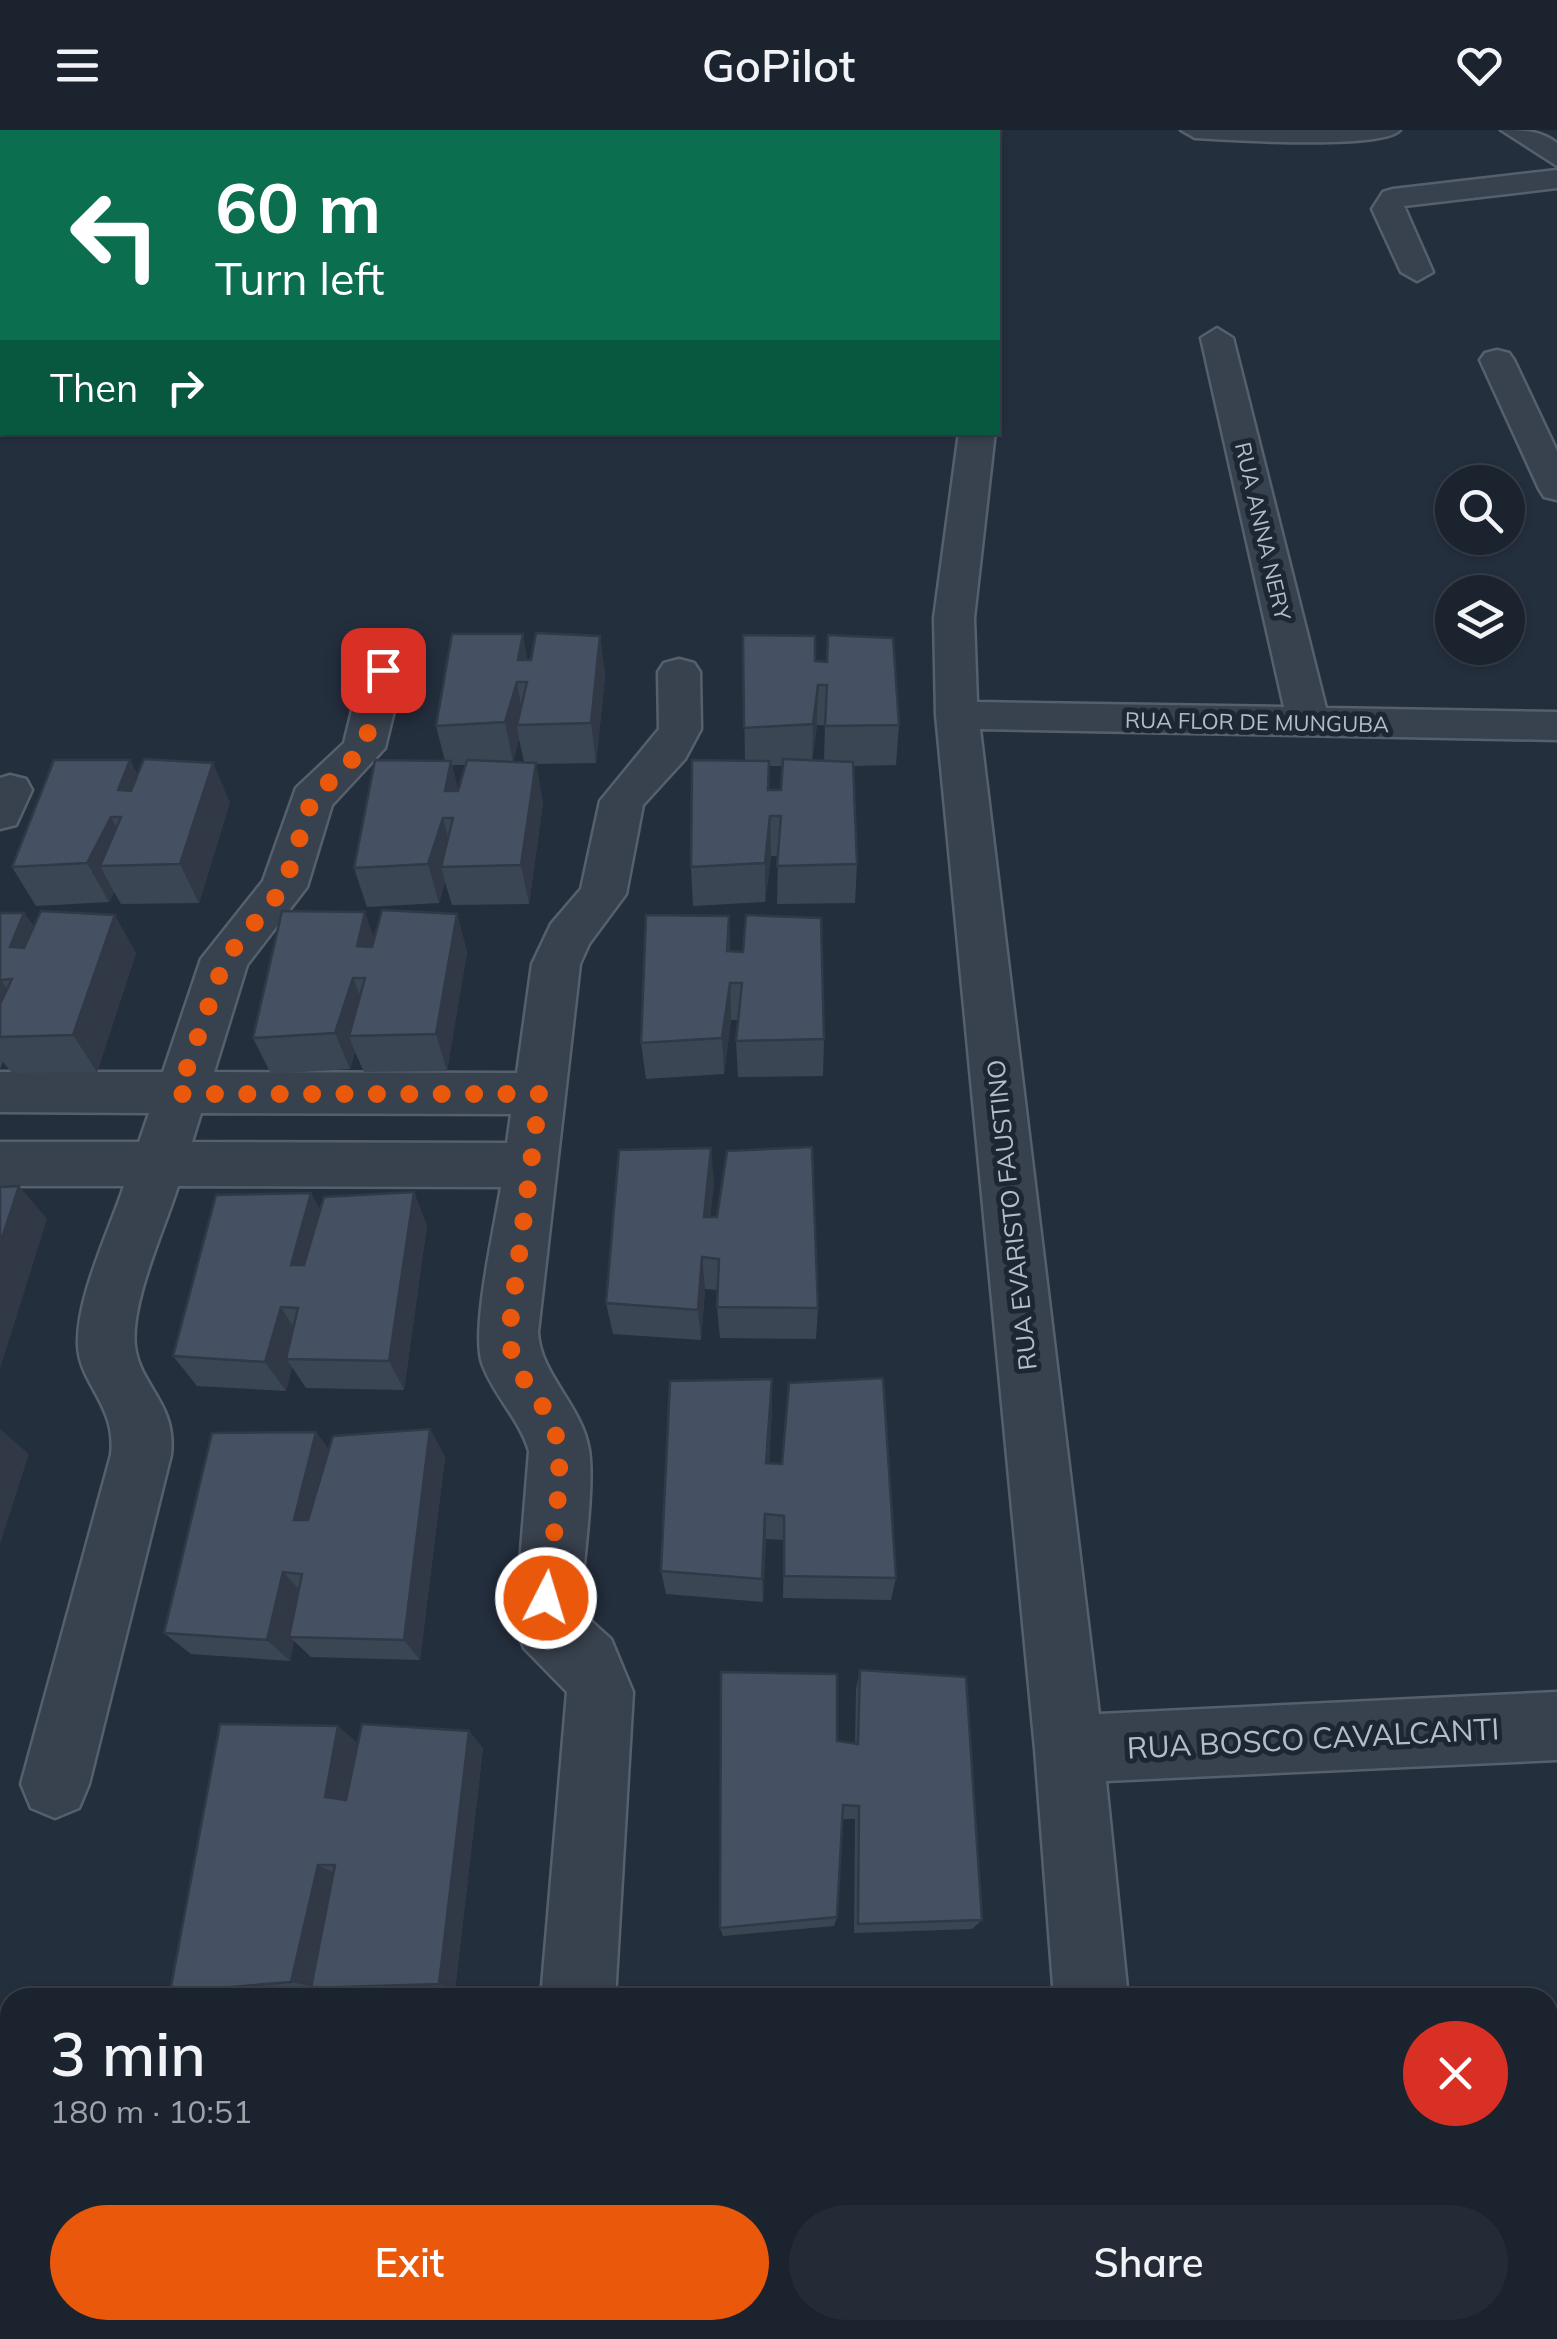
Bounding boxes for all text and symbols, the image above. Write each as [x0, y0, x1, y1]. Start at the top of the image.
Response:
text: GoPilot [702, 37, 855, 93]
icon: menu [50, 38, 105, 93]
icon: heart [1452, 38, 1507, 93]
text: 60 m [215, 163, 381, 251]
icon: left [50, 170, 180, 300]
text: Turn left [215, 250, 384, 306]
icon: right [158, 360, 213, 415]
text: Then [50, 364, 138, 412]
street label: RUA ANNA NERY [1229, 439, 1297, 623]
map controls [1435, 465, 1525, 665]
button: search [1435, 465, 1525, 555]
button: layers [1435, 575, 1525, 665]
pin [341, 628, 426, 713]
icon: arrive [356, 643, 411, 698]
street label: RUA FLOR DE MUNGUBA [1125, 706, 1389, 738]
street label: RUA EVARISTO FAUSTINO [979, 1058, 1043, 1372]
position arrow [494, 1546, 598, 1650]
street label: RUA BOSCO CAVALCANTI [1126, 1709, 1500, 1767]
text: 3 min [50, 2016, 206, 2091]
button: close [1403, 2021, 1508, 2126]
text: 180 m · 10:51 [50, 2091, 252, 2131]
button: Exit [50, 2205, 769, 2320]
button: Share [789, 2205, 1508, 2320]

